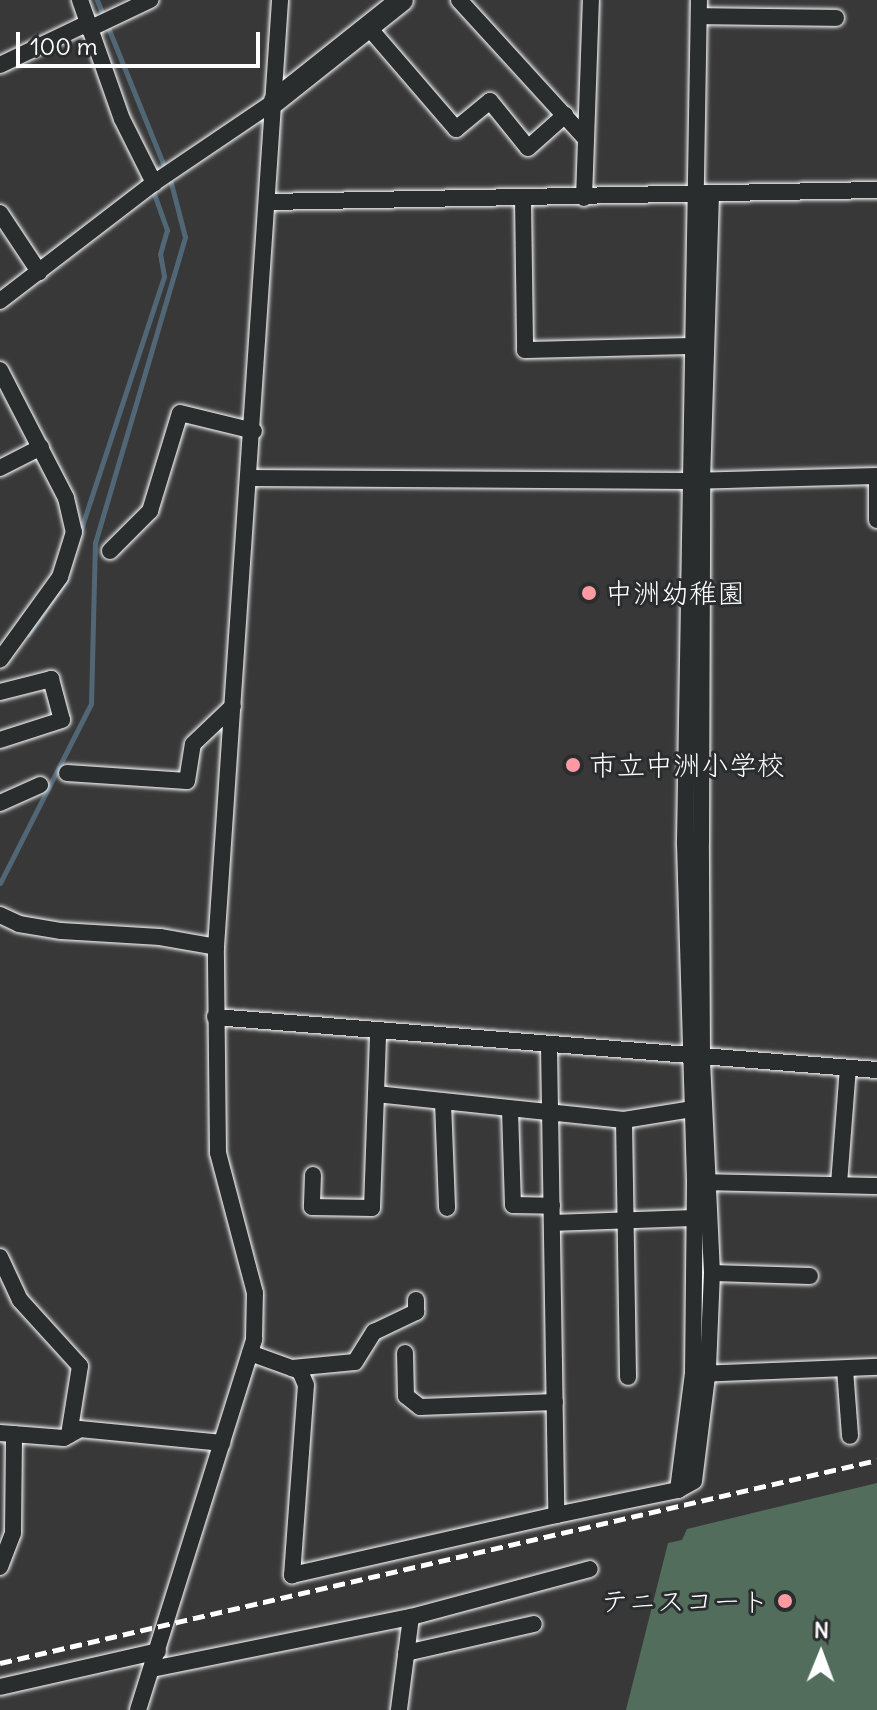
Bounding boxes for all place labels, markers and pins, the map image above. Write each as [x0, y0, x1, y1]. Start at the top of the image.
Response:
place label: 中洲幼稚園 [605, 576, 745, 610]
marker: 中洲幼稚園 [580, 584, 598, 602]
place label: 市立中洲小学校 [589, 748, 785, 782]
marker: 市立中洲小学校 [564, 756, 582, 774]
place label: テニスコート [601, 1584, 769, 1618]
marker: テニスコート [776, 1592, 794, 1610]

